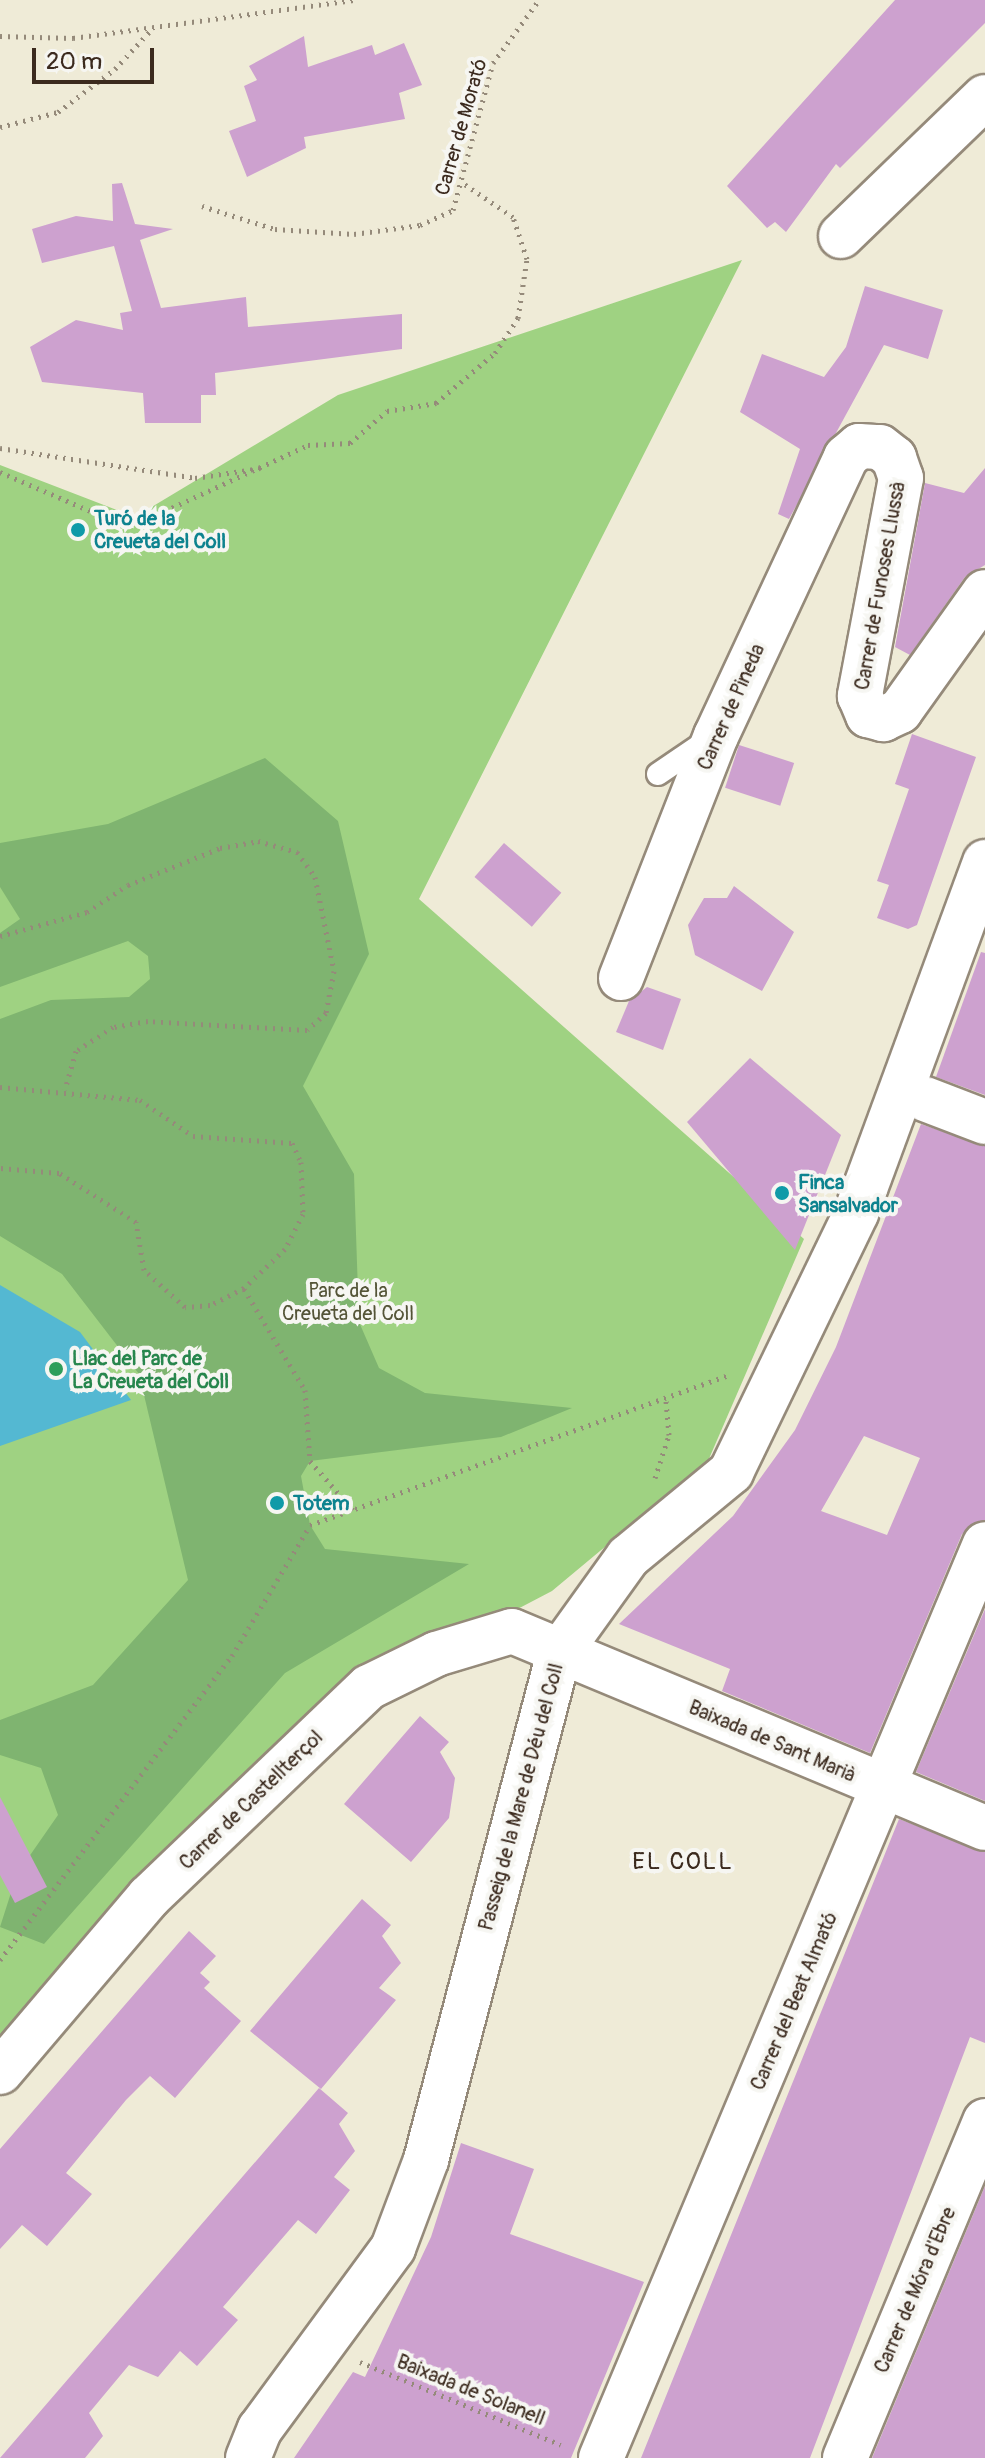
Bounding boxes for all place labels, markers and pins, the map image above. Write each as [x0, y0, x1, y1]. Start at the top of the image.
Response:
place label: Turó de la Creueta del Coll [94, 506, 226, 553]
marker: Turó de la Creueta del Coll [69, 521, 87, 539]
place label: Finca Sansalvador [798, 1170, 898, 1217]
marker: Finca Sansalvador [773, 1184, 791, 1202]
place label: Llac del Parc de La Creueta del Coll [72, 1346, 229, 1393]
marker: Llac del Parc de La Creueta del Coll [47, 1360, 65, 1378]
place label: Totem [293, 1491, 349, 1515]
marker: Totem [268, 1494, 286, 1512]

